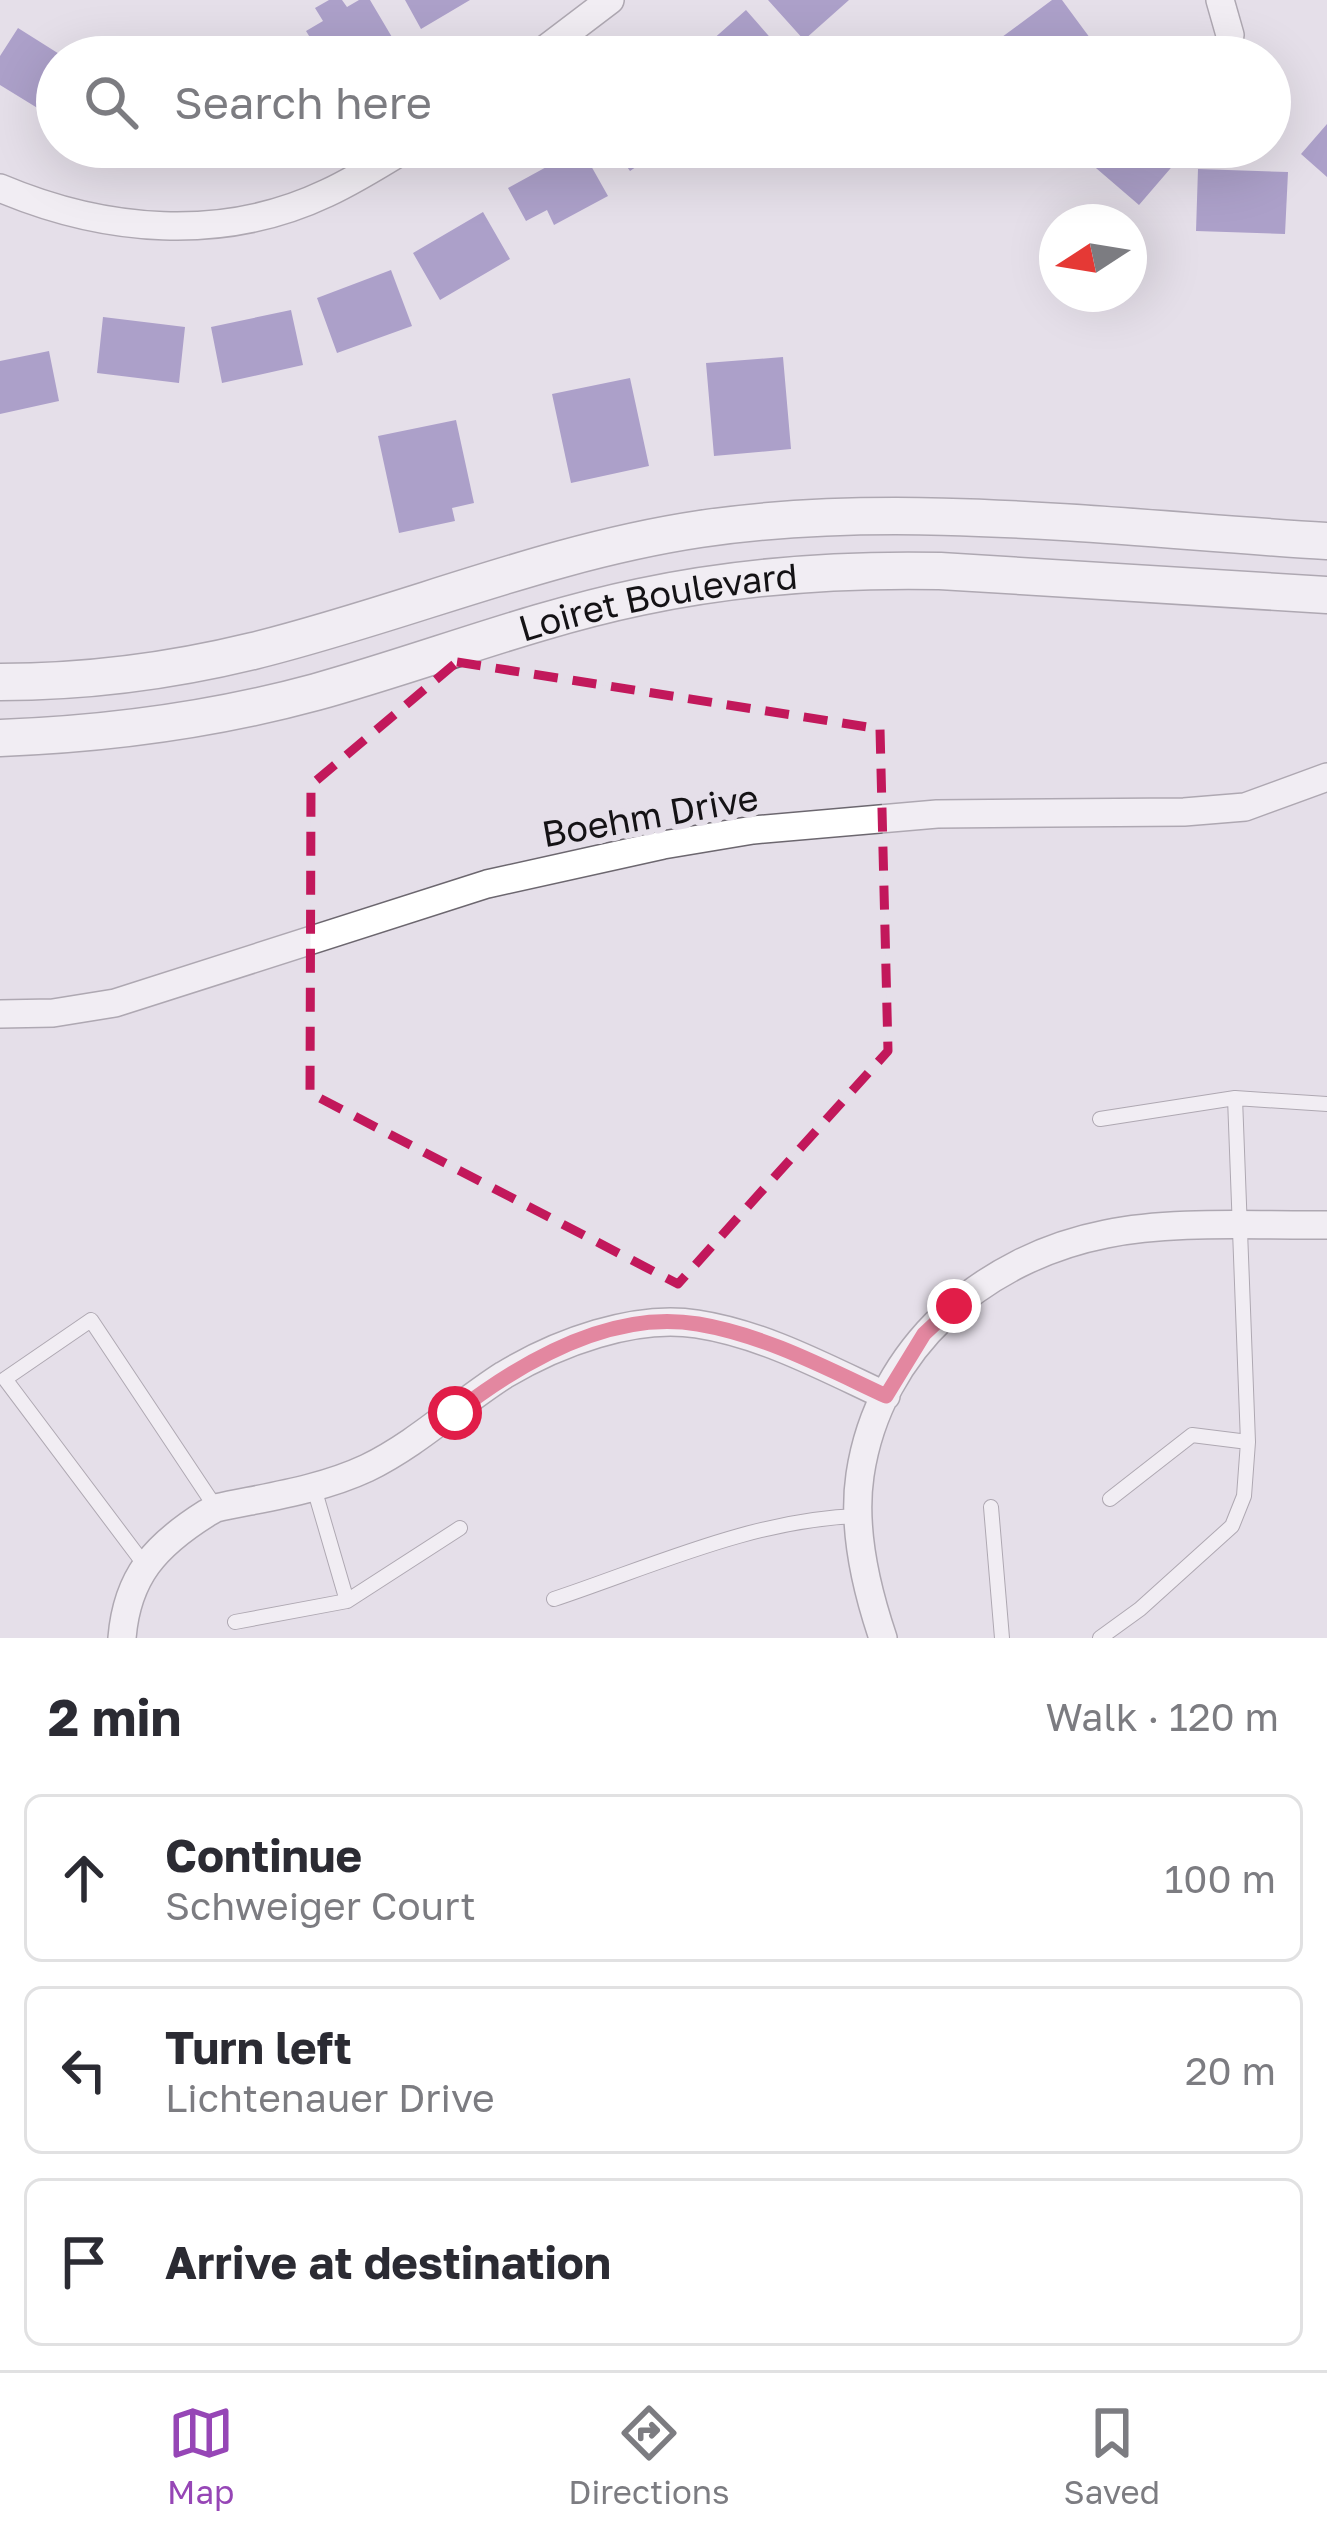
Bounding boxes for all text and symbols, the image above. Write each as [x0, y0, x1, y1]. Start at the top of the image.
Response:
search box [36, 36, 1291, 168]
icon: search [78, 69, 144, 135]
text: Search here [174, 75, 432, 129]
north arrow [1039, 204, 1147, 312]
street label: Loiret Boulevard [513, 553, 799, 649]
street label: Boehm Drive [539, 775, 761, 855]
route end [927, 1279, 981, 1333]
route start [428, 1386, 482, 1440]
text: 2 min [48, 1686, 181, 1747]
text: Walk · 120 m [1045, 1693, 1279, 1740]
text: Continue [165, 1828, 362, 1882]
icon: ahead [51, 1845, 117, 1911]
text: 100 m [1164, 1855, 1276, 1902]
text: Schweiger Court [165, 1882, 476, 1929]
text: Turn left [165, 2020, 352, 2074]
icon: left [51, 2037, 117, 2103]
text: 20 m [1185, 2047, 1276, 2094]
text: Lichtenauer Drive [165, 2074, 495, 2121]
icon: arrive [51, 2229, 117, 2295]
text: Arrive at destination [165, 2235, 611, 2289]
tab: Map [167, 2400, 234, 2511]
tab: Directions [568, 2400, 730, 2511]
tab: Saved [1064, 2400, 1160, 2511]

